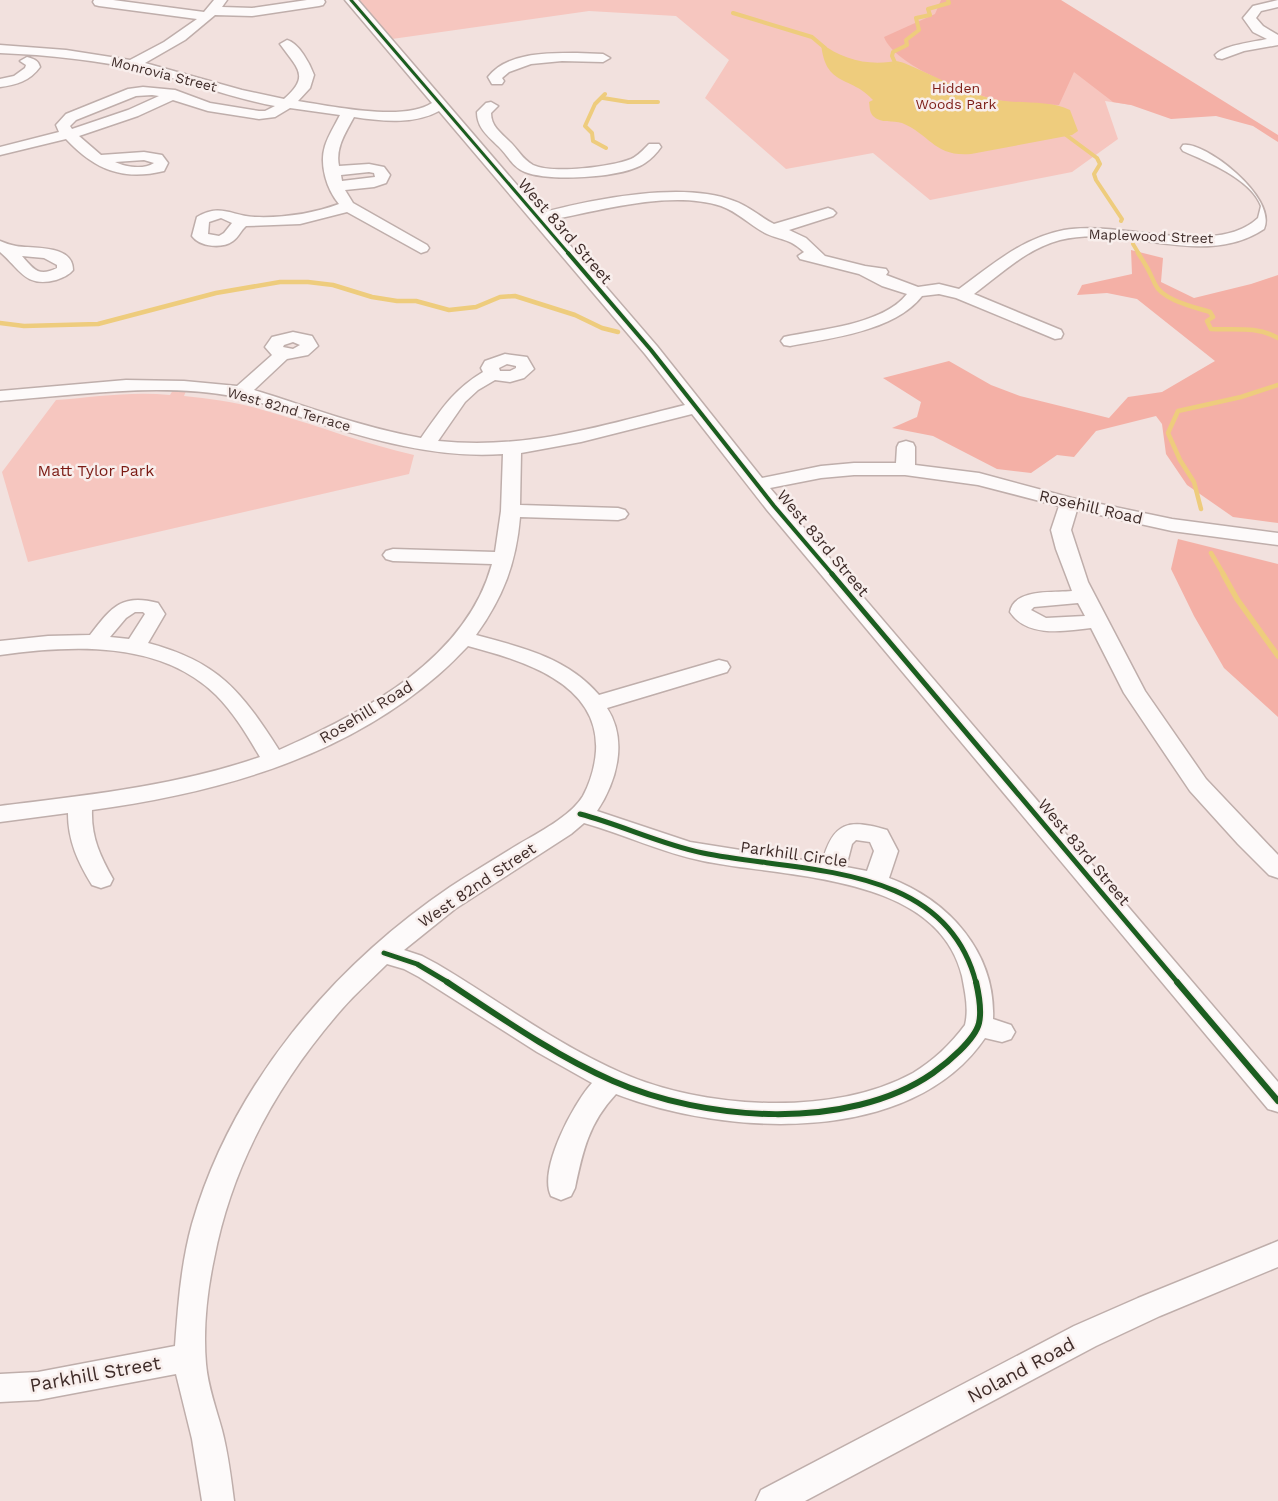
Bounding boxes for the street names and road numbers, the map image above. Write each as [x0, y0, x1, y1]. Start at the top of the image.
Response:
street label: Monrovia Street [110, 53, 219, 95]
street label: West 83rd Street [514, 174, 616, 288]
street label: Maplewood Street [1088, 226, 1214, 246]
street label: West 82nd Terrace [225, 384, 353, 434]
street label: West 83rd Street [773, 486, 873, 600]
street label: Rosehill Road [1037, 486, 1145, 528]
street label: Rosehill Road [316, 677, 416, 747]
street label: West 83rd Street [1034, 795, 1134, 909]
street label: Parkhill Circle [739, 837, 849, 871]
street label: West 82nd Street [415, 839, 540, 931]
street label: Noland Road [963, 1332, 1079, 1408]
street label: Parkhill Street [28, 1351, 162, 1397]

